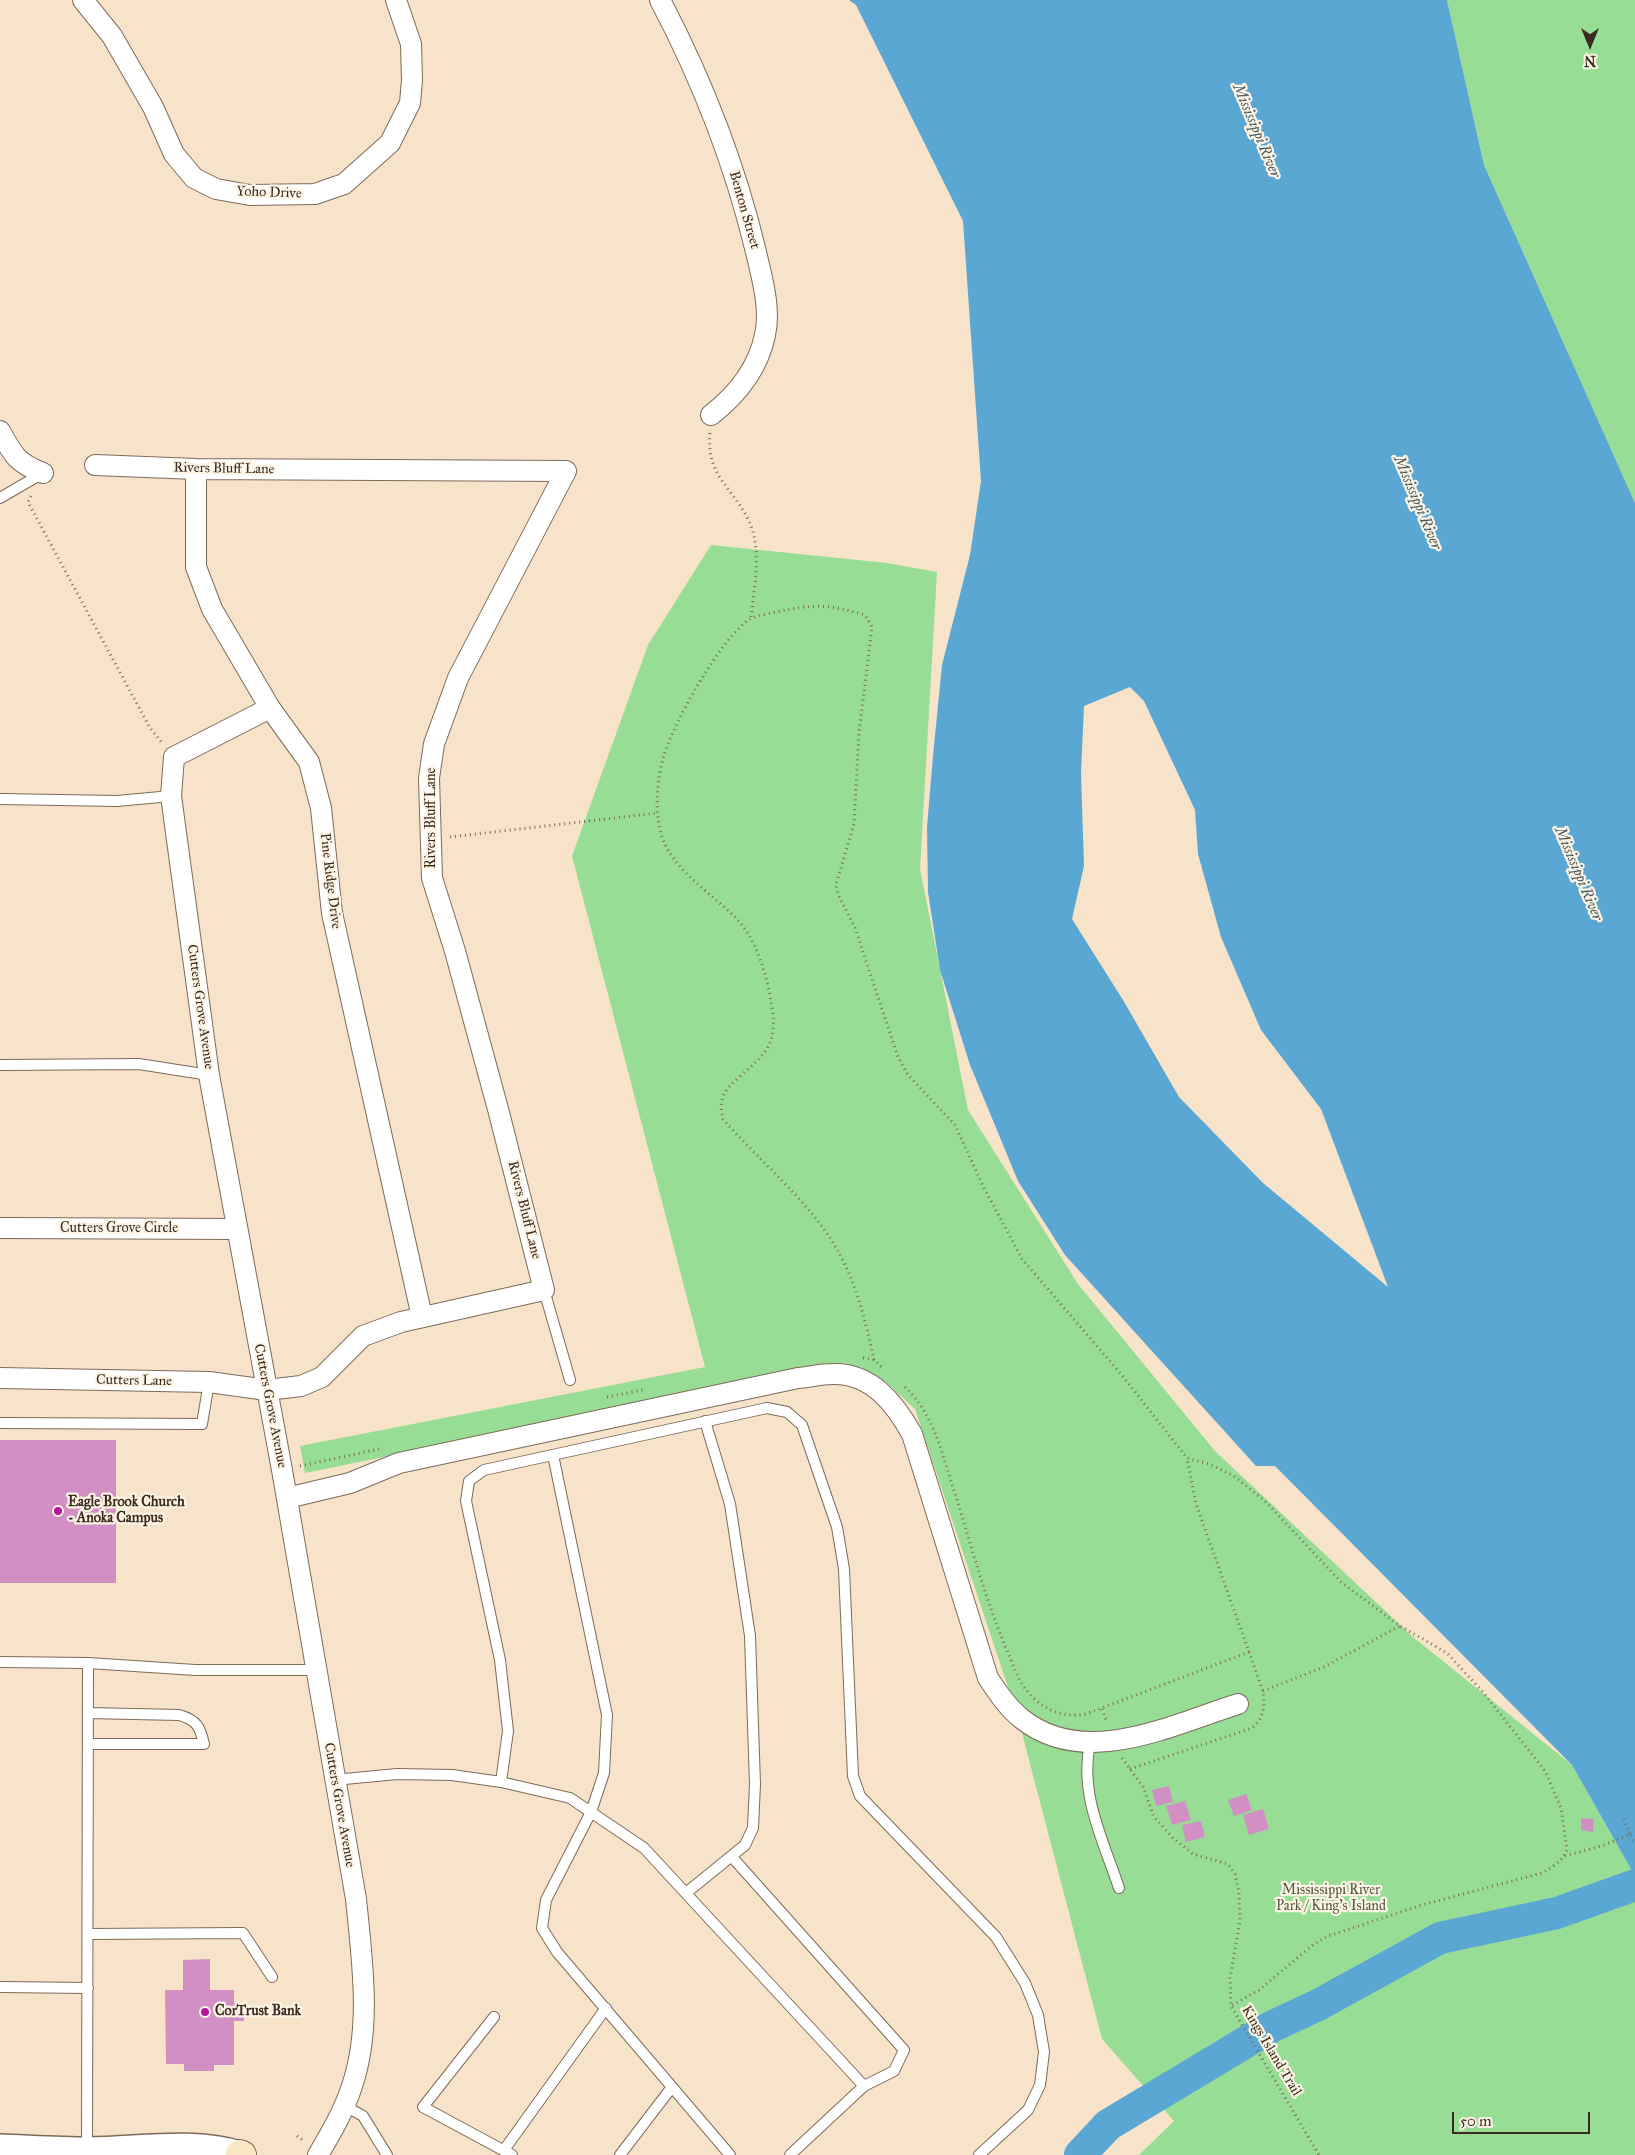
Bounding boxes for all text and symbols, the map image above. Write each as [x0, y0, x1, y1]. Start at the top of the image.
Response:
north arrow [1565, 20, 1615, 70]
text: N [1584, 52, 1596, 69]
water label: Mississippi River [1228, 81, 1284, 181]
street label: Benton Street [725, 169, 763, 251]
street label: Yoho Drive [236, 183, 302, 203]
water label: Mississippi River [1389, 453, 1445, 553]
street label: Rivers Bluff Lane [173, 460, 275, 478]
street label: Rivers Bluff Lane [424, 768, 440, 868]
water label: Mississippi River [1550, 824, 1606, 924]
street label: Pine Ridge Drive [316, 832, 344, 930]
street label: Cutters Grove Avenue [183, 943, 217, 1071]
street label: Rivers Bluff Lane [504, 1159, 544, 1261]
street label: Cutters Grove Circle [60, 1221, 178, 1237]
street label: Cutters Grove Avenue [250, 1343, 290, 1469]
street label: Cutters Lane [96, 1372, 172, 1390]
place label: Eagle Brook Church - Anoka Campus [68, 1495, 185, 1528]
marker: Eagle Brook Church - Anoka Campus [52, 1505, 64, 1517]
street label: Cutters Grove Avenue [320, 1741, 358, 1869]
park label: Mississippi River Park / King's Island [1276, 1883, 1386, 1915]
street label: Kings Island Trail [1237, 2003, 1305, 2099]
place label: CorTrust Bank [215, 2004, 301, 2020]
marker: CorTrust Bank [199, 2006, 211, 2018]
scale bar [1455, 2102, 1592, 2134]
text: 50 m [1460, 2112, 1492, 2130]

